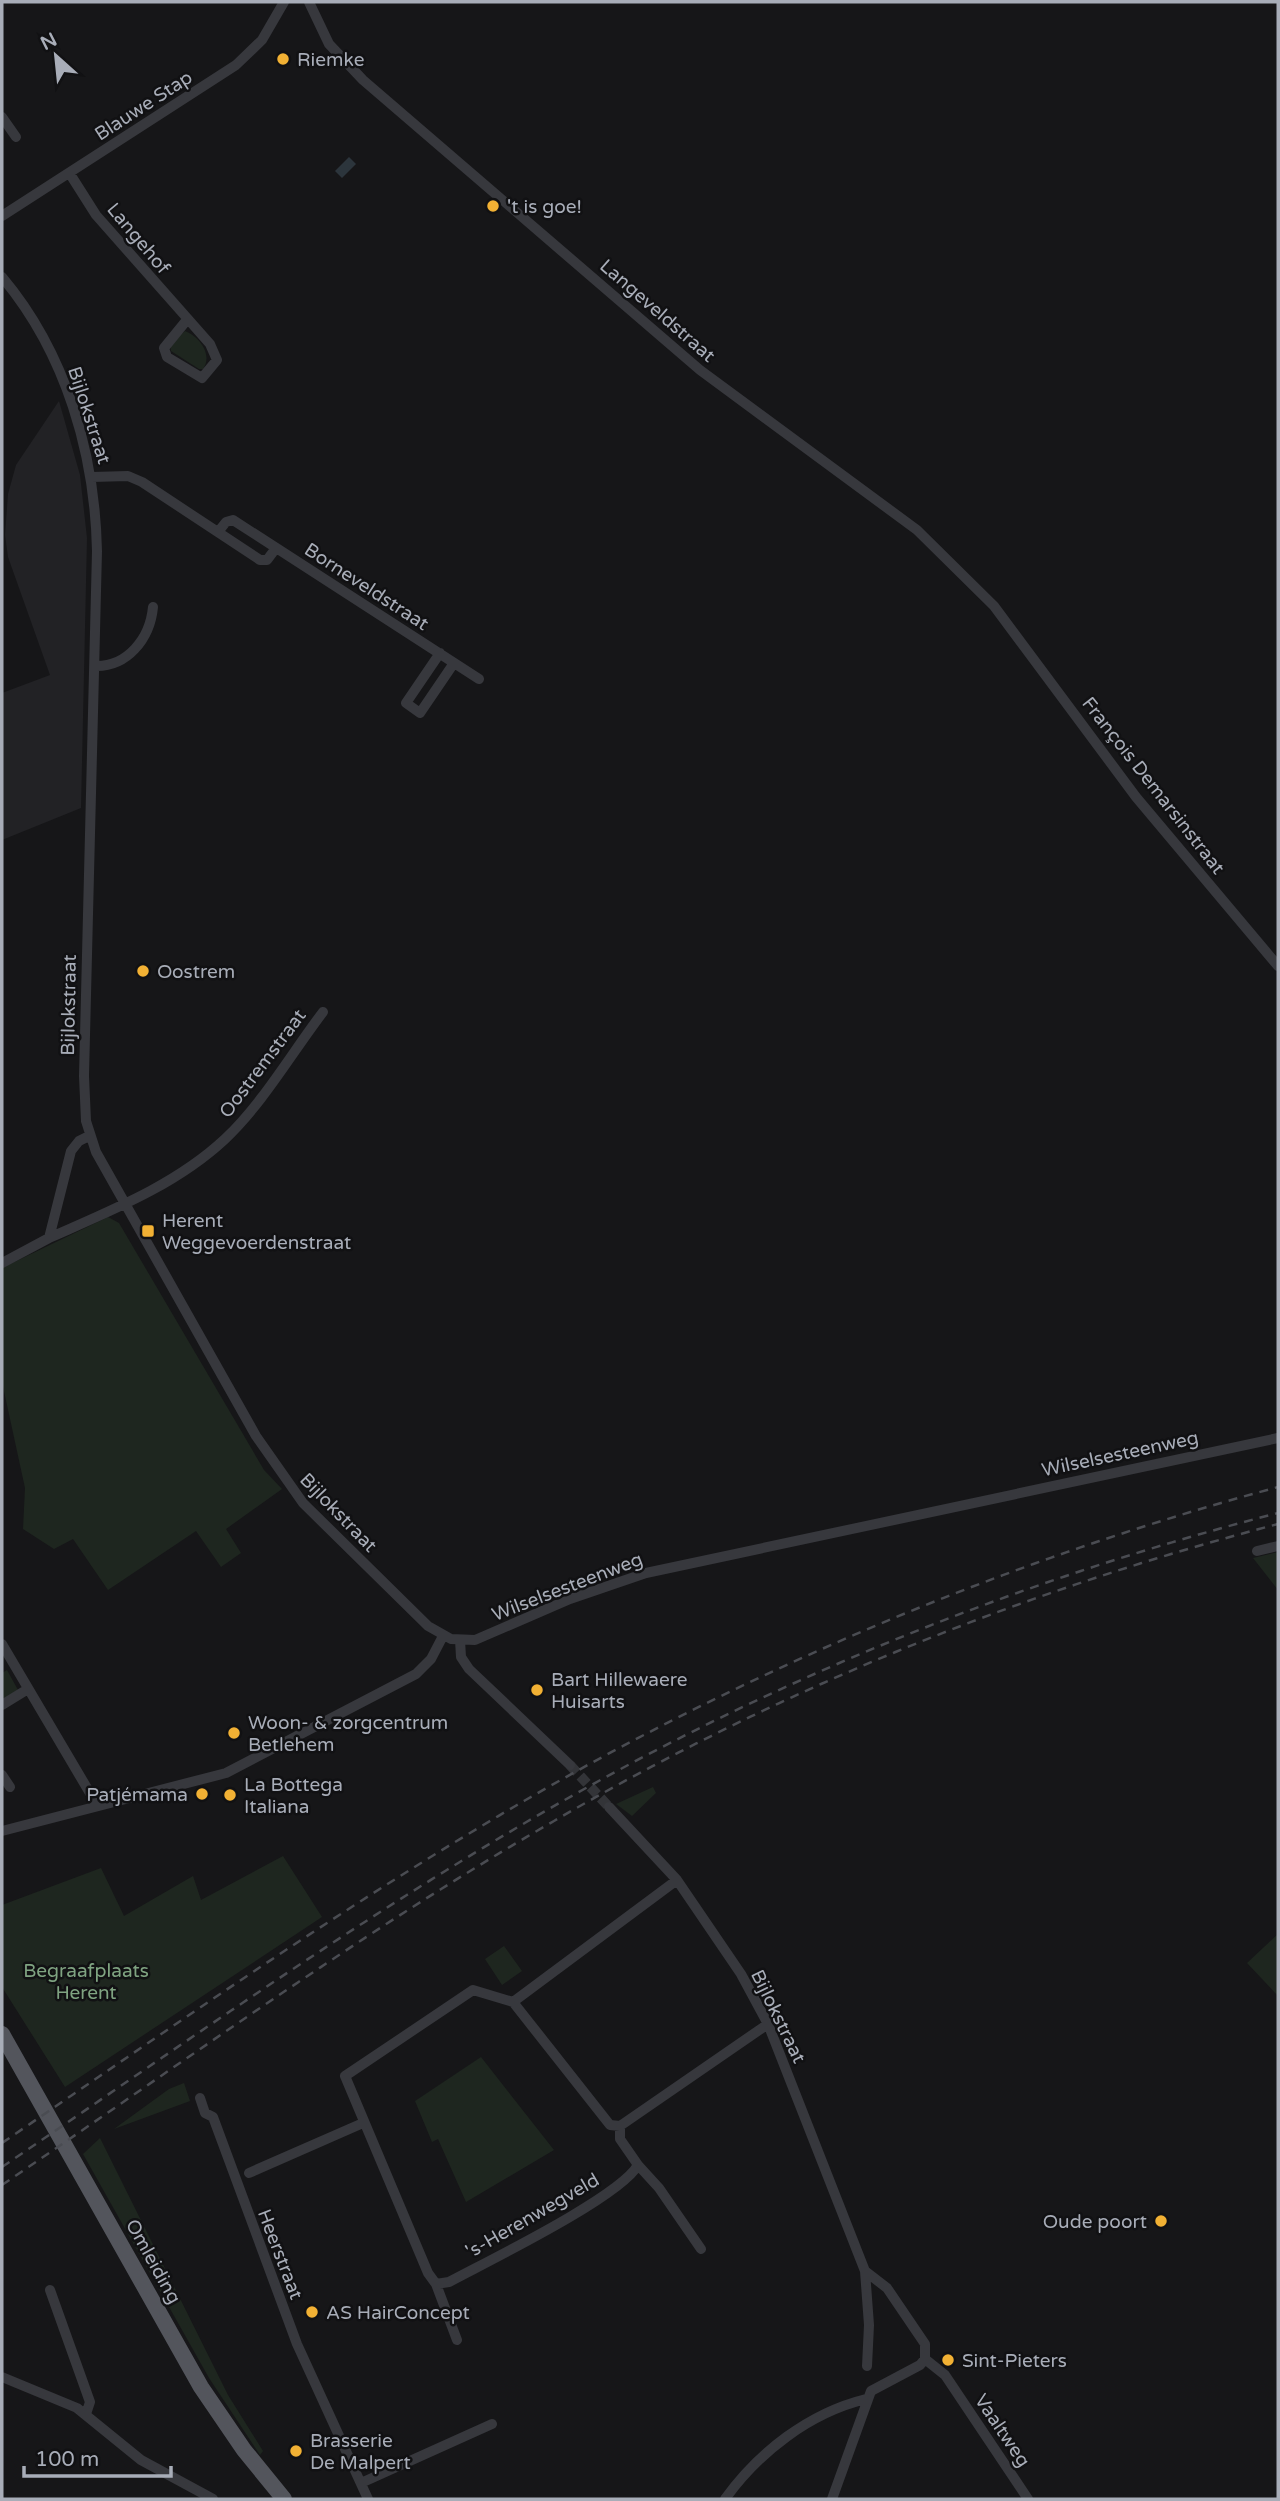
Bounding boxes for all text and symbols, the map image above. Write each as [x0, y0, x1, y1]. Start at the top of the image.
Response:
north arrow [21, 21, 91, 91]
text: N [37, 28, 61, 55]
place label: Riemke [297, 49, 364, 71]
marker: Riemke [275, 51, 291, 67]
street label: Blauwe Stap [91, 66, 196, 146]
place label: 't is goe! [507, 196, 582, 218]
marker: 't is goe! [485, 198, 501, 214]
street label: Langehof [102, 199, 175, 279]
street label: Langeveldstraat [595, 255, 719, 367]
street label: Bijlokstraat [63, 364, 115, 467]
street label: Borneveldstraat [300, 539, 433, 635]
street label: François Demarsinstraat [1077, 693, 1229, 878]
street label: Bijlokstraat [57, 954, 81, 1056]
place label: Oostrem [157, 961, 235, 983]
marker: Oostrem [135, 963, 151, 979]
street label: Oostremstraat [215, 1005, 311, 1122]
place label: Herent Weggevoerdenstraat [162, 1210, 351, 1254]
marker: Herent Weggevoerdenstraat [140, 1223, 156, 1239]
street label: Wilselsesteenweg [1040, 1427, 1201, 1481]
street label: Bijlokstraat [295, 1469, 381, 1557]
street label: Wilselsesteenweg [489, 1548, 646, 1626]
place label: Bart Hillewaere Huisarts [551, 1669, 687, 1713]
marker: Bart Hillewaere Huisarts [529, 1682, 545, 1698]
place label: Woon- & zorgcentrum Betlehem [248, 1712, 448, 1756]
marker: Woon- & zorgcentrum Betlehem [226, 1725, 242, 1741]
place label: La Bottega Italiana [244, 1774, 343, 1818]
place label: Patjémama [86, 1784, 188, 1806]
marker: Patjémama [194, 1786, 210, 1802]
marker: La Bottega Italiana [222, 1787, 238, 1803]
park label: Begraafplaats Herent [23, 1960, 149, 2004]
street label: Bijlokstraat [746, 1966, 810, 2067]
street label: 's-Herenwegveld [462, 2169, 603, 2263]
street label: Heerstraat [253, 2206, 307, 2303]
place label: Oude poort [1043, 2211, 1147, 2233]
marker: Oude poort [1153, 2213, 1169, 2229]
street label: Omleiding [121, 2215, 185, 2308]
place label: AS HairConcept [326, 2302, 470, 2324]
marker: AS HairConcept [304, 2304, 320, 2320]
place label: Sint-Pieters [962, 2350, 1067, 2372]
marker: Sint-Pieters [940, 2352, 956, 2368]
street label: Vaaltweg [970, 2390, 1035, 2471]
place label: Brasserie De Malpert [310, 2430, 411, 2474]
scale bar [24, 2434, 172, 2478]
marker: Brasserie De Malpert [288, 2443, 304, 2459]
text: 100 m [35, 2447, 99, 2472]

